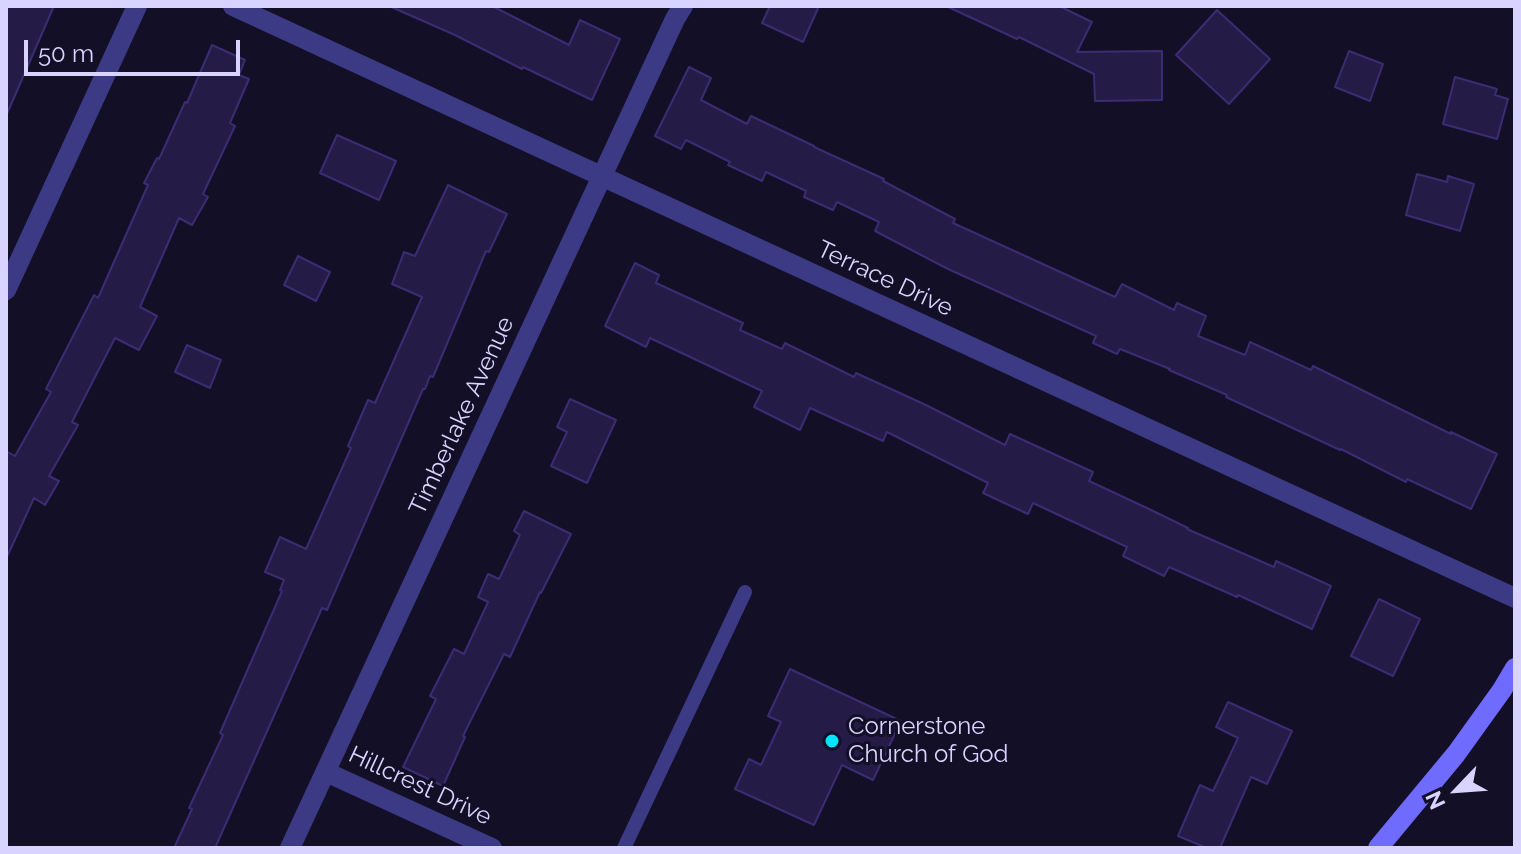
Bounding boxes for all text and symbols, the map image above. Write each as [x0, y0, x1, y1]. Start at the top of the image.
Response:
scale bar [28, 24, 244, 74]
text: 50 m [38, 39, 94, 68]
street label: Terrace Drive [813, 235, 957, 323]
street label: Timberlake Avenue [403, 312, 521, 520]
place label: Cornerstone Church of God [848, 713, 1009, 769]
marker: Cornerstone Church of God [823, 732, 841, 750]
street label: Hillcrest Drive [344, 740, 496, 832]
north arrow [1417, 750, 1497, 830]
text: N [1420, 787, 1451, 813]

